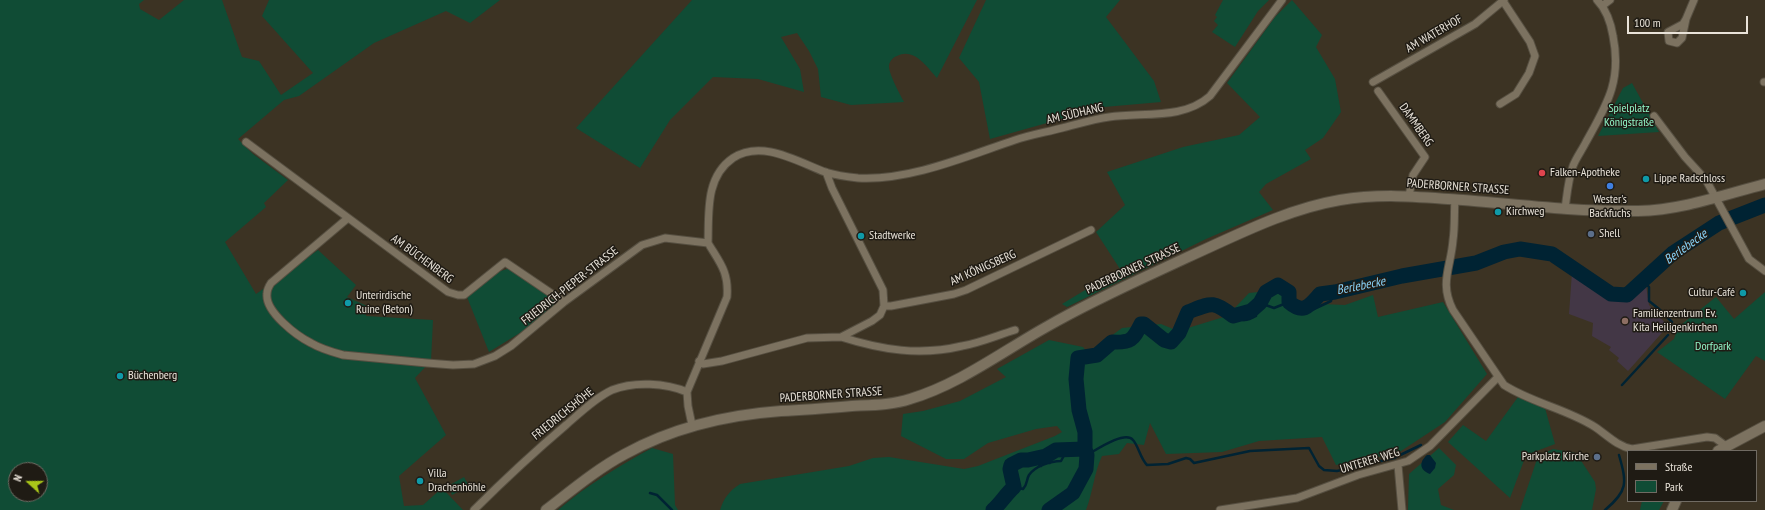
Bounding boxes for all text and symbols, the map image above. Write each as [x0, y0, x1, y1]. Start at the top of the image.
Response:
scale bar [1629, 8, 1750, 34]
street label: AM WATERHOF [1403, 12, 1465, 56]
text: 100 m [1634, 15, 1661, 30]
street label: AM SÜDHANG [1045, 100, 1105, 128]
street label: DAMMBERG [1396, 101, 1436, 149]
park label: Spielplatz Königstraße [1604, 102, 1654, 130]
place label: Falken-Apotheke [1550, 166, 1620, 180]
marker: Falken-Apotheke [1537, 168, 1547, 178]
place label: Lippe Radschloss [1654, 172, 1725, 186]
marker: Lippe Radschloss [1641, 174, 1651, 184]
street label: PADERBORNER STRASSE [1406, 176, 1510, 198]
marker: Wester's Backfuchs [1605, 181, 1615, 191]
place label: Wester's Backfuchs [1589, 193, 1631, 221]
place label: Kirchweg [1506, 205, 1544, 219]
marker: Kirchweg [1493, 207, 1503, 217]
water label: Berlebecke [1661, 226, 1711, 268]
place label: Shell [1599, 227, 1620, 241]
place label: Stadtwerke [869, 229, 915, 243]
marker: Shell [1586, 229, 1596, 239]
marker: Stadtwerke [856, 231, 866, 241]
street label: AM BÜCHENBERG [388, 232, 456, 286]
street label: PADERBORNER STRASSE [1083, 241, 1183, 297]
street label: FRIEDRICH-PIEPER-STRASSE [519, 244, 621, 328]
street label: AM KÖNIGSBERG [948, 247, 1018, 289]
water label: Berlebecke [1335, 274, 1387, 298]
place label: Cultur-Café [1688, 286, 1735, 300]
marker: Cultur-Café [1738, 288, 1748, 298]
place label: Unterirdische Ruine (Beton) [356, 289, 412, 317]
marker: Unterirdische Ruine (Beton) [343, 298, 353, 308]
place label: Familienzentrum Ev. Kita Heiligenkirchen [1633, 307, 1717, 335]
marker: Familienzentrum Ev. Kita Heiligenkirchen [1620, 316, 1630, 326]
park label: Dorfpark [1695, 340, 1731, 354]
place label: Büchenberg [128, 369, 177, 383]
marker: Büchenberg [115, 371, 125, 381]
street label: PADERBORNER STRASSE [779, 384, 883, 406]
street label: FRIEDRICHSHÖHE [529, 385, 597, 443]
street label: UNTERER WEG [1338, 445, 1402, 477]
place label: Parkplatz Kirche [1522, 450, 1589, 464]
legend [1627, 450, 1757, 502]
marker: Parkplatz Kirche [1592, 452, 1602, 462]
text: Straße [1665, 459, 1692, 474]
north arrow [8, 462, 48, 502]
place label: Villa Drachenhöhle [428, 467, 486, 495]
text: N [10, 473, 25, 483]
marker: Villa Drachenhöhle [415, 476, 425, 486]
text: Park [1665, 479, 1683, 494]

